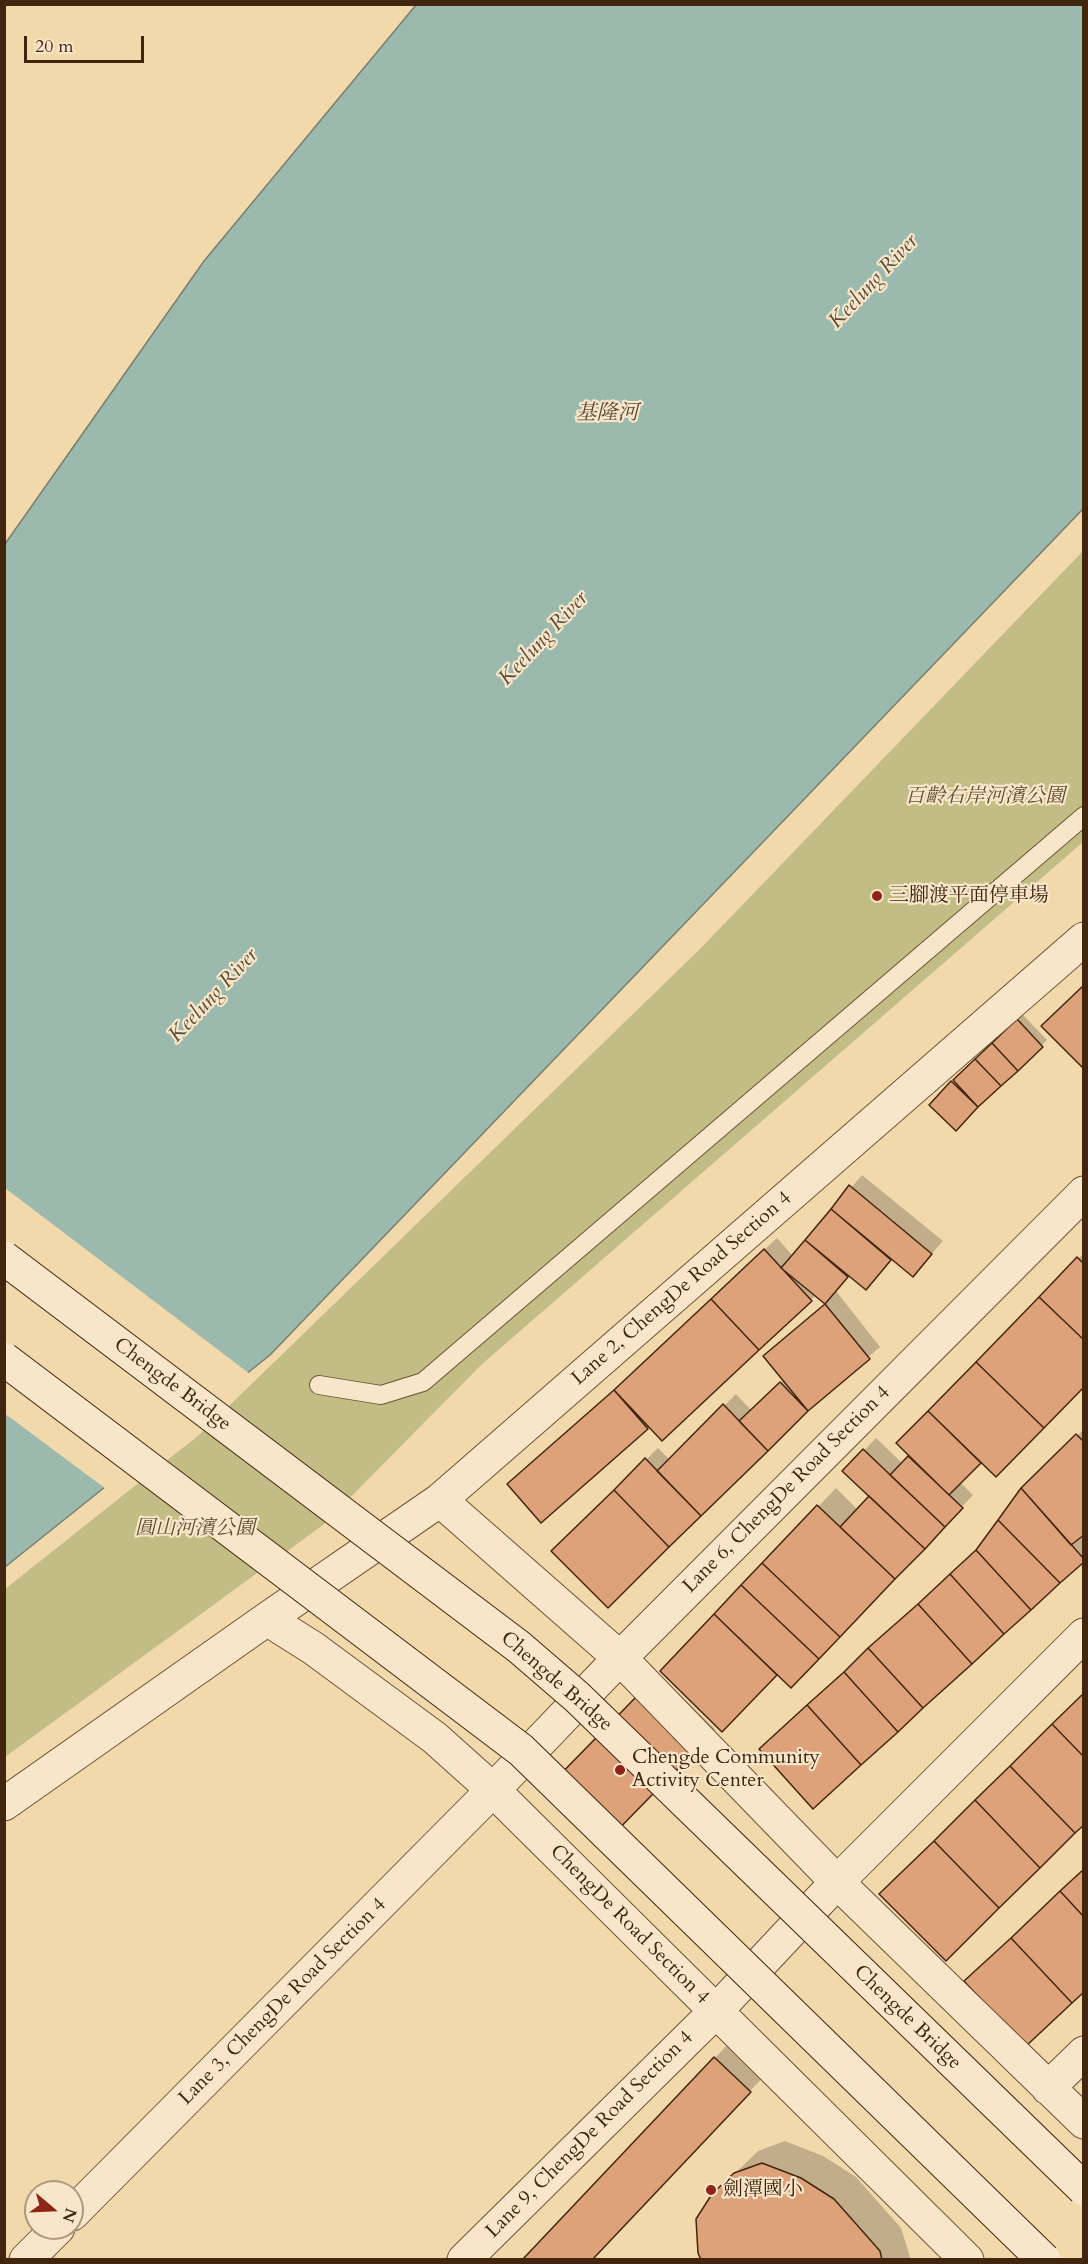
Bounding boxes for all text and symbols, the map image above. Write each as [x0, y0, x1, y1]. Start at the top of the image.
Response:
scale bar [27, 24, 147, 62]
text: 20 m [35, 34, 74, 59]
water label: Keelung River [824, 230, 924, 334]
water label: 基隆河 [576, 401, 638, 427]
water label: Keelung River [494, 587, 594, 691]
park label: 百齡右岸河濱公園 [905, 785, 1065, 809]
place label: 三腳渡平面停車場 [889, 884, 1049, 908]
marker: 三腳渡平面停車場 [870, 889, 884, 903]
water label: Keelung River [164, 944, 264, 1048]
street label: Lane 2, ChengDe Road Section 4 [567, 1187, 797, 1391]
street label: Chengde Bridge [109, 1333, 235, 1437]
street label: Lane 6, ChengDe Road Section 4 [678, 1381, 896, 1599]
park label: 圓山河濱公園 [135, 1517, 255, 1541]
street label: Chengde Bridge [495, 1627, 617, 1737]
place label: Chengde Community Activity Center [632, 1746, 820, 1793]
marker: Chengde Community Activity Center [613, 1763, 627, 1777]
street label: ChengDe Road Section 4 [544, 1840, 714, 2010]
street label: Lane 3, ChengDe Road Section 4 [174, 1893, 392, 2111]
street label: Chengde Bridge [848, 1961, 966, 2075]
street label: Lane 9, ChengDe Road Section 4 [481, 2026, 699, 2244]
place label: 劍潭國小 [723, 2178, 803, 2202]
north arrow [24, 2180, 84, 2240]
marker: 劍潭國小 [704, 2183, 718, 2197]
text: N [56, 2205, 82, 2225]

